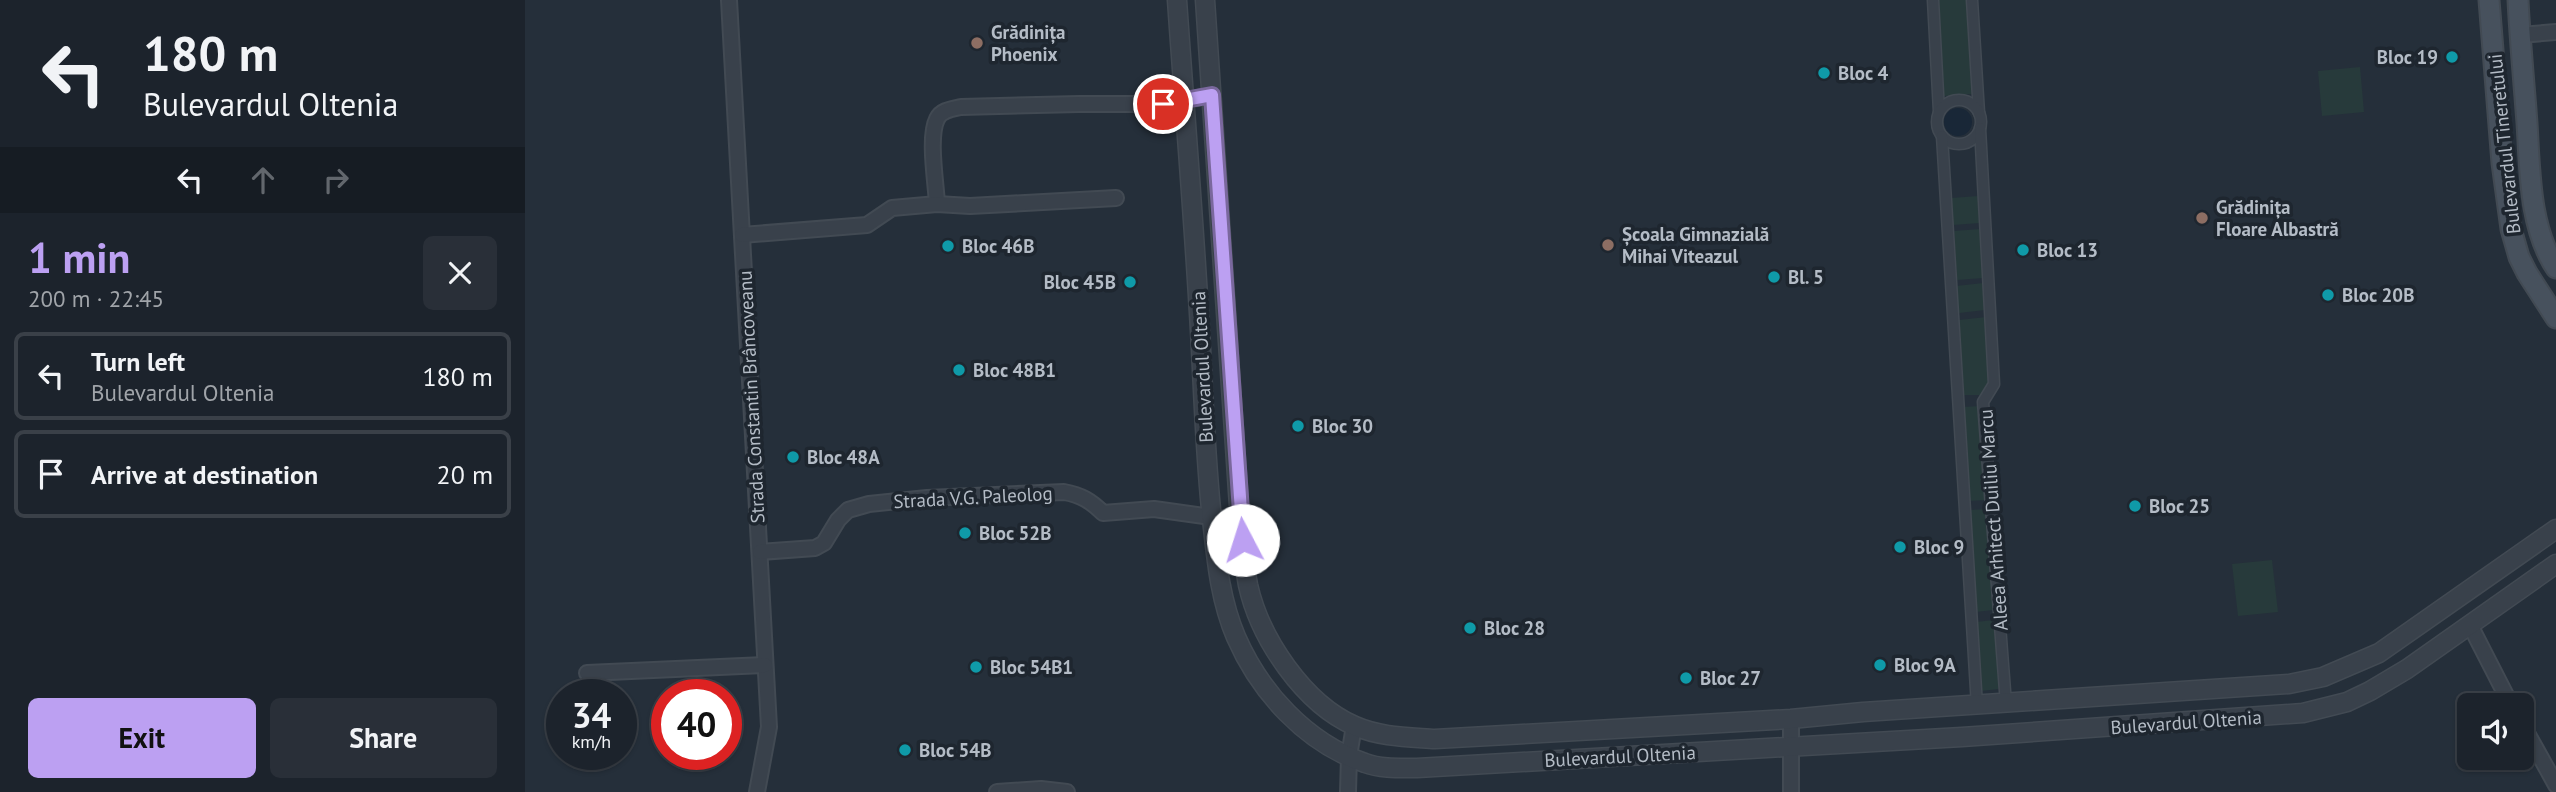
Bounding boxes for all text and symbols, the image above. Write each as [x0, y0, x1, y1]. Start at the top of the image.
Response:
place label: Grădinița Phoenix [991, 20, 1066, 66]
text: 180 m [143, 21, 278, 85]
icon: left [28, 28, 119, 119]
marker: Grădinița Phoenix [969, 35, 985, 51]
place label: Bloc 19 [2377, 45, 2438, 69]
marker: Bloc 19 [2444, 49, 2460, 65]
street label: Bulevardul Tineretului [2483, 53, 2525, 235]
place label: Bloc 4 [1838, 61, 1889, 85]
marker: Bloc 4 [1816, 65, 1832, 81]
pin [1133, 74, 1193, 134]
text: Bulevardul Oltenia [143, 83, 398, 125]
icon: arrive [1144, 85, 1182, 123]
icon: left [171, 161, 209, 199]
icon: ahead [244, 161, 282, 199]
icon: right [317, 161, 355, 199]
place label: Grădinița Floare Albastră [2216, 195, 2339, 241]
marker: Grădinița Floare Albastră [2194, 210, 2210, 226]
place label: Școala Gimnazială Mihai Viteazul [1622, 222, 1769, 268]
text: 1 min [28, 230, 130, 285]
place label: Bloc 46B [962, 234, 1034, 258]
button: close [423, 236, 497, 310]
marker: Școala Gimnazială Mihai Viteazul [1600, 237, 1616, 253]
marker: Bloc 46B [940, 238, 956, 254]
place label: Bloc 13 [2037, 238, 2098, 262]
marker: Bloc 13 [2015, 242, 2031, 258]
place label: Bl. 5 [1788, 265, 1824, 289]
marker: Bl. 5 [1766, 269, 1782, 285]
street label: Strada Constantin Brâncoveanu [732, 270, 770, 524]
place label: Bloc 45B [1044, 270, 1116, 294]
marker: Bloc 45B [1122, 274, 1138, 290]
place label: Bloc 20B [2342, 283, 2414, 307]
text: 200 m · 22:45 [28, 284, 164, 313]
marker: Bloc 20B [2320, 287, 2336, 303]
street label: Bulevardul Oltenia [1186, 291, 1218, 443]
text: Turn left [91, 345, 185, 378]
icon: left [32, 357, 70, 395]
place label: Bloc 48B1 [973, 358, 1056, 382]
text: 180 m [422, 360, 493, 393]
marker: Bloc 48B1 [951, 362, 967, 378]
text: Bulevardul Oltenia [91, 378, 275, 407]
street label: Aleea Arhitect Duiliu Marcu [1973, 408, 2013, 632]
place label: Bloc 30 [1312, 414, 1373, 438]
marker: Bloc 30 [1290, 418, 1306, 434]
place label: Bloc 48A [807, 445, 880, 469]
marker: Bloc 48A [785, 449, 801, 465]
icon: arrive [32, 455, 70, 493]
text: Arrive at destination [91, 458, 318, 491]
text: 20 m [437, 458, 493, 491]
street label: Strada V.G. Paleolog [893, 481, 1053, 513]
place label: Bloc 25 [2149, 494, 2210, 518]
marker: Bloc 25 [2127, 498, 2143, 514]
position arrow [1206, 503, 1280, 577]
place label: Bloc 52B [979, 521, 1051, 545]
marker: Bloc 52B [957, 525, 973, 541]
place label: Bloc 9 [1914, 535, 1964, 559]
marker: Bloc 9 [1892, 539, 1908, 555]
place label: Bloc 28 [1484, 616, 1545, 640]
marker: Bloc 28 [1462, 620, 1478, 636]
place label: Bloc 9A [1894, 653, 1956, 677]
place label: Bloc 54B1 [990, 655, 1073, 679]
marker: Bloc 9A [1872, 657, 1888, 673]
marker: Bloc 54B1 [968, 659, 984, 675]
place label: Bloc 27 [1700, 666, 1761, 690]
marker: Bloc 27 [1678, 670, 1694, 686]
speed limit sign: 40 [651, 679, 742, 770]
text: 34 [572, 692, 611, 738]
map controls [2457, 693, 2534, 770]
button: sound [2457, 693, 2534, 770]
button: Exit [28, 698, 256, 778]
button: Share [270, 698, 497, 778]
street label: Bulevardul Oltenia [2110, 705, 2262, 739]
text: km/h [572, 730, 611, 753]
place label: Bloc 54B [919, 738, 991, 762]
street label: Bulevardul Oltenia [1544, 740, 1696, 772]
marker: Bloc 54B [897, 742, 913, 758]

